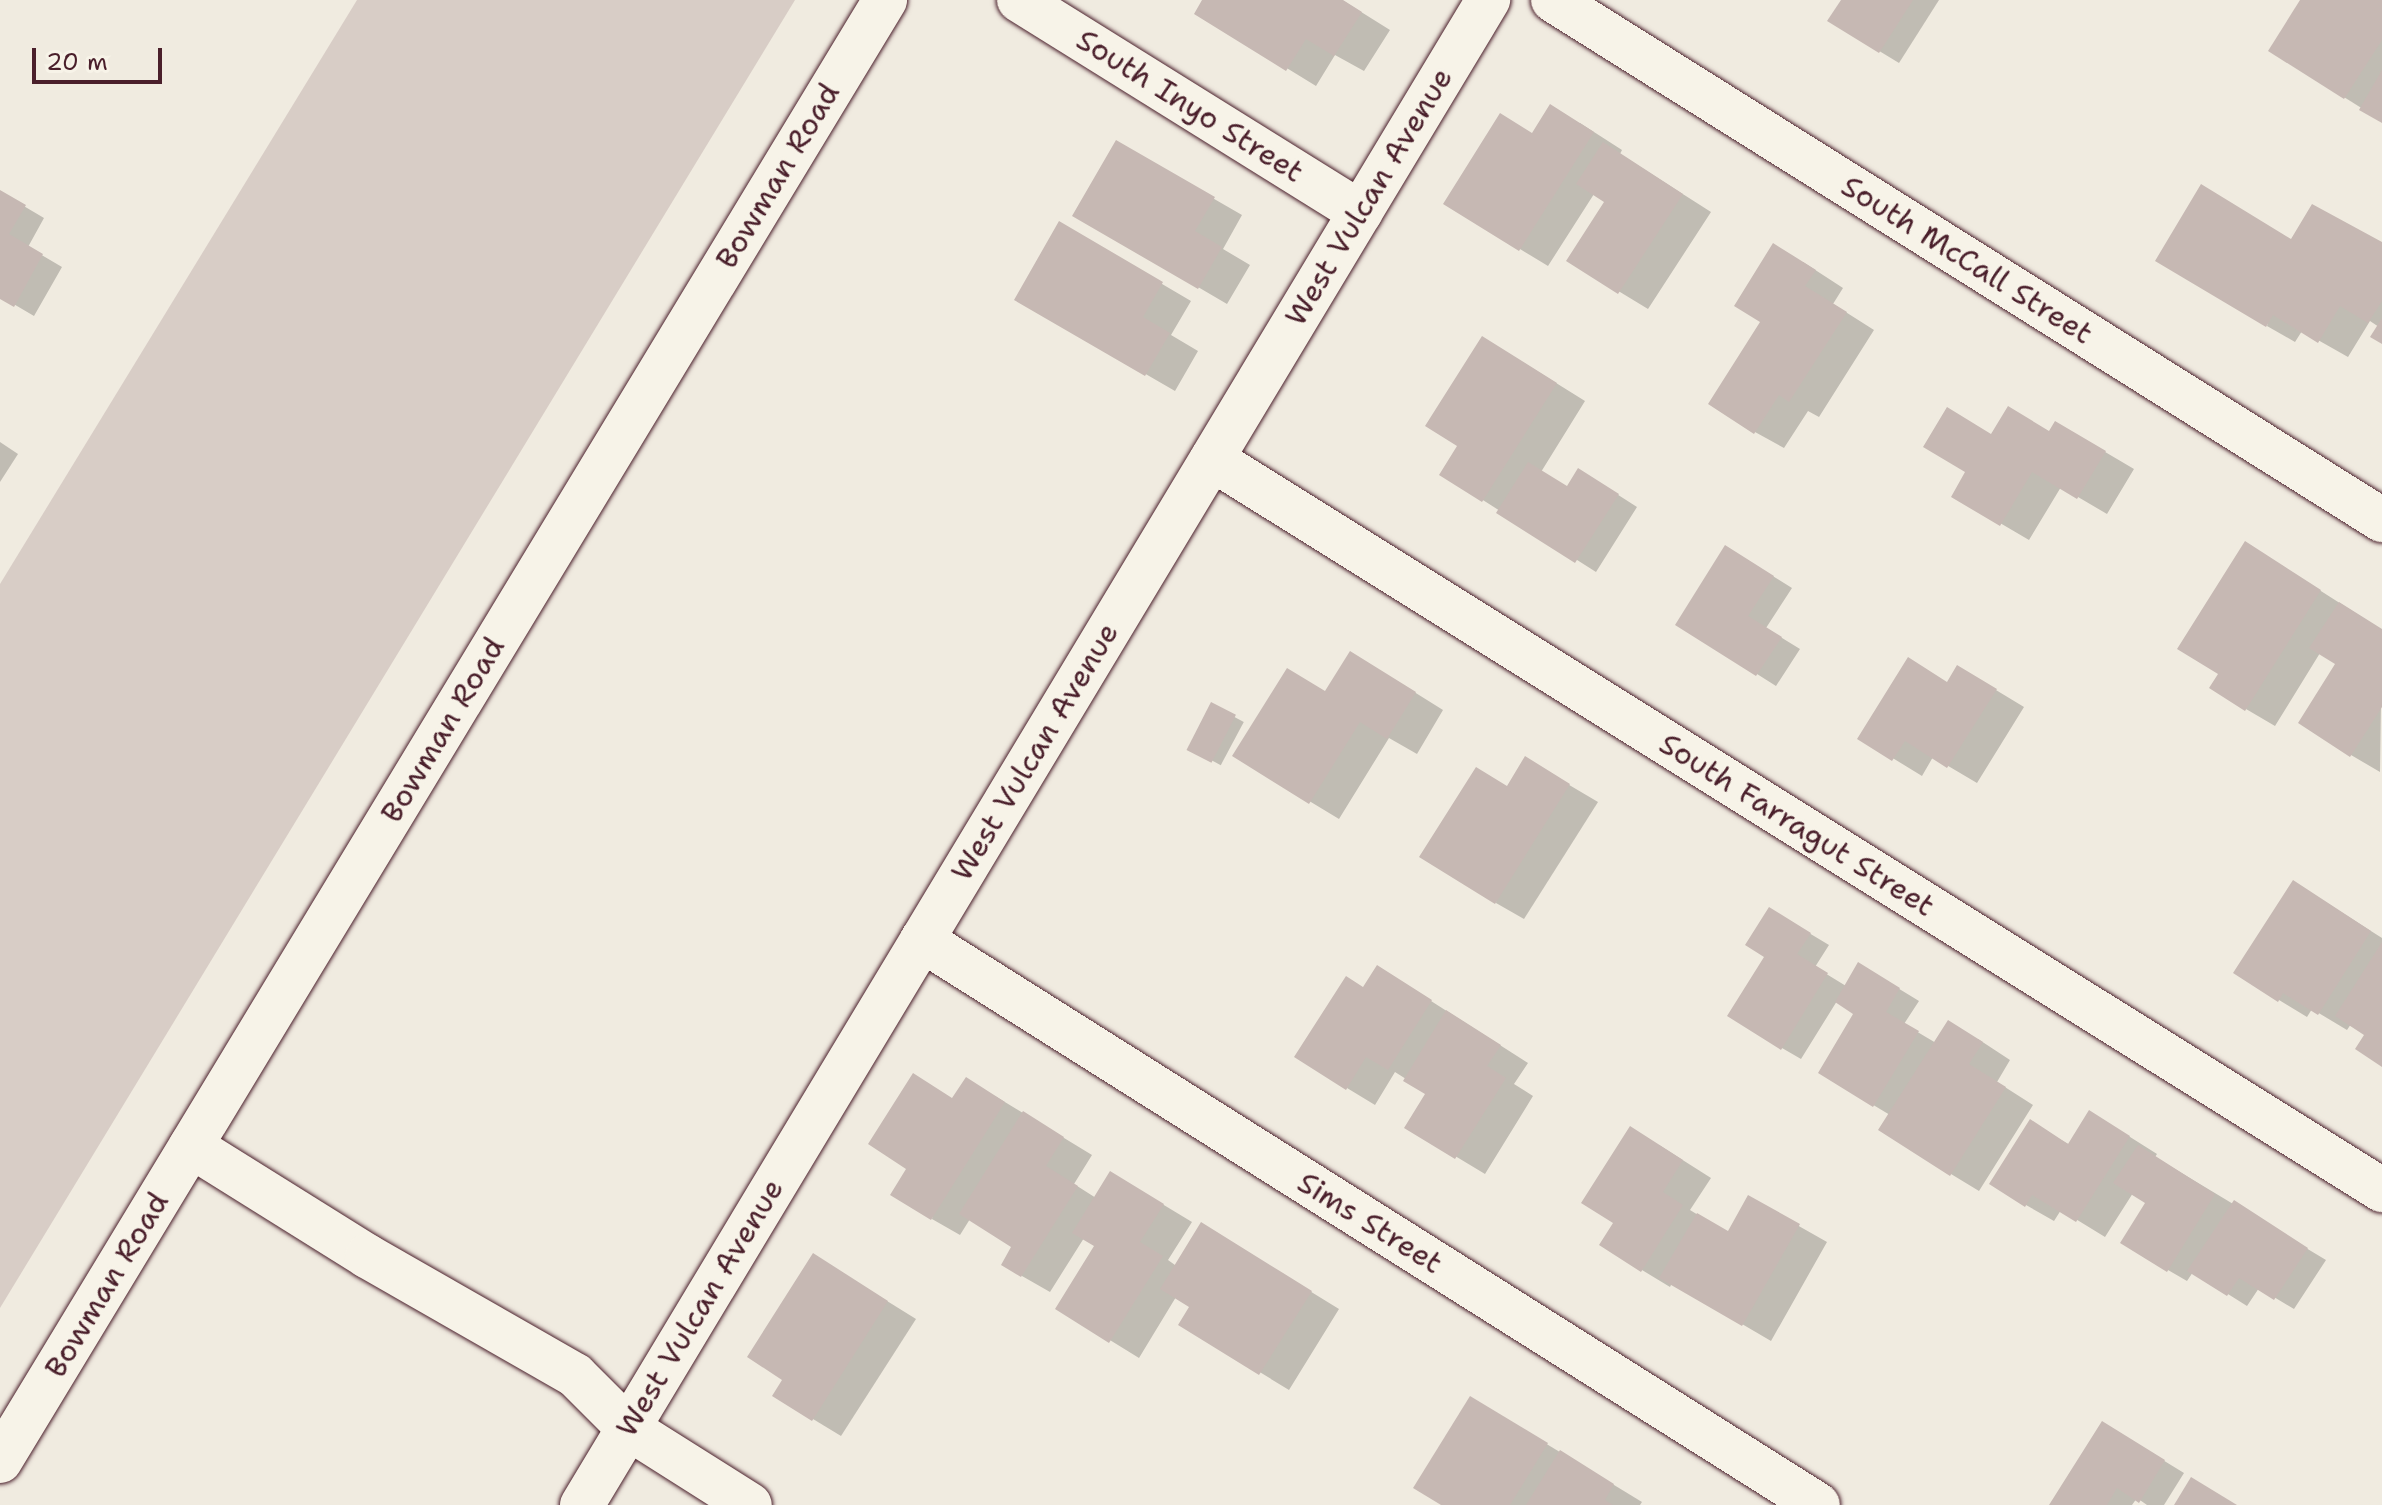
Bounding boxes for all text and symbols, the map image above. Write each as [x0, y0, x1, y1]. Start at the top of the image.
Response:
street label: South Inyo Street [1070, 22, 1310, 190]
scale bar [36, 32, 166, 82]
text: 20 m [46, 46, 108, 78]
street label: West Vulcan Avenue [1278, 61, 1460, 333]
street label: Bowman Road [709, 77, 847, 275]
street label: South McCall Street [1835, 168, 2099, 352]
street label: West Vulcan Avenue [944, 616, 1126, 888]
street label: Bowman Road [374, 631, 512, 829]
street label: South Farragut Street [1653, 726, 1941, 924]
street label: Sims Street [1291, 1164, 1449, 1282]
street label: West Vulcan Avenue [609, 1172, 791, 1444]
street label: Bowman Road [38, 1186, 176, 1384]

